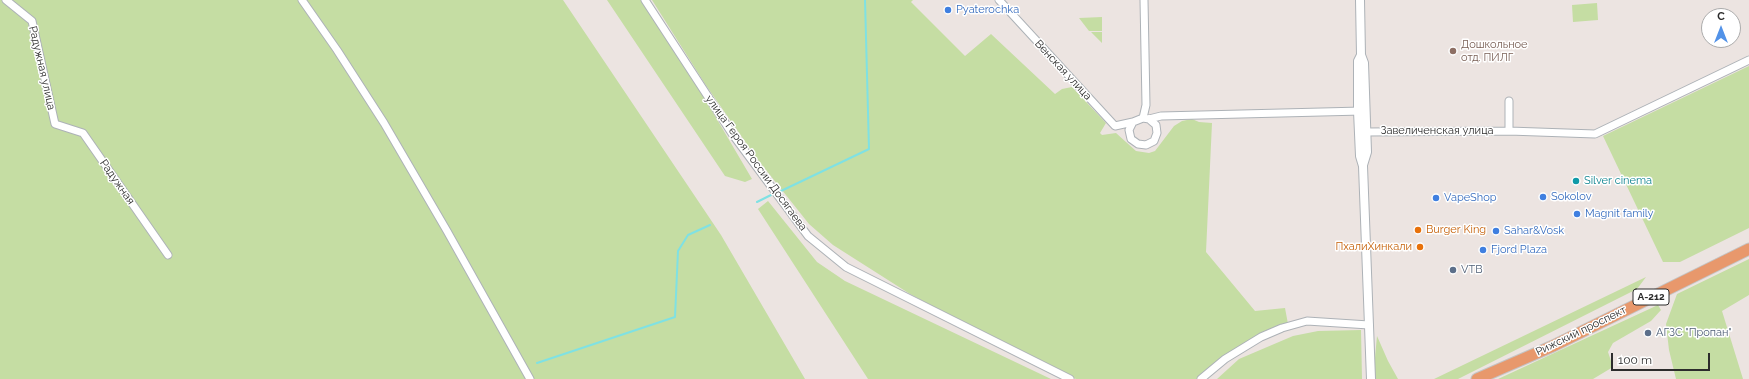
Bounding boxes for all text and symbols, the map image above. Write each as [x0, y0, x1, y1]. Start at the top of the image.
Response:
place label: Pyaterochka [956, 3, 1019, 17]
marker: Pyaterochka [943, 5, 953, 15]
north arrow [1701, 8, 1741, 48]
text: С [1717, 10, 1725, 23]
street label: Радужная улица [26, 25, 58, 111]
street label: Венская улица [1032, 37, 1094, 103]
place label: Дошкольное отд. ПИЛГ [1461, 38, 1528, 64]
marker: Дошкольное отд. ПИЛГ [1448, 46, 1458, 56]
street label: улица Героя России Досягаева [702, 93, 810, 233]
street label: Завеличенская улица [1380, 124, 1494, 138]
street label: Радужная [97, 157, 137, 207]
place label: Silver cinema [1584, 174, 1652, 188]
marker: Silver cinema [1571, 176, 1581, 186]
place label: Sokolov [1551, 190, 1591, 204]
place label: VapeShop [1444, 191, 1497, 205]
marker: Sokolov [1538, 192, 1548, 202]
marker: VapeShop [1431, 193, 1441, 203]
place label: Magnit family [1585, 207, 1654, 221]
marker: Magnit family [1572, 209, 1582, 219]
place label: Burger King [1426, 223, 1486, 237]
place label: Sahar&Vosk [1504, 224, 1564, 238]
marker: Burger King [1413, 225, 1423, 235]
marker: Sahar&Vosk [1491, 226, 1501, 236]
place label: ПхалиХинкали [1335, 240, 1412, 254]
marker: ПхалиХинкали [1415, 242, 1425, 252]
place label: Fjord Plaza [1491, 243, 1547, 257]
marker: Fjord Plaza [1478, 245, 1488, 255]
place label: VTB [1461, 263, 1483, 277]
marker: VTB [1448, 265, 1458, 275]
road number: А-212 [1633, 289, 1669, 305]
street label: Рижский проспект [1534, 303, 1628, 359]
place label: АГЗС "Пропан" [1656, 326, 1732, 340]
marker: АГЗС "Пропан" [1643, 328, 1653, 338]
scale bar [1613, 345, 1712, 371]
text: 100 m [1618, 353, 1652, 367]

